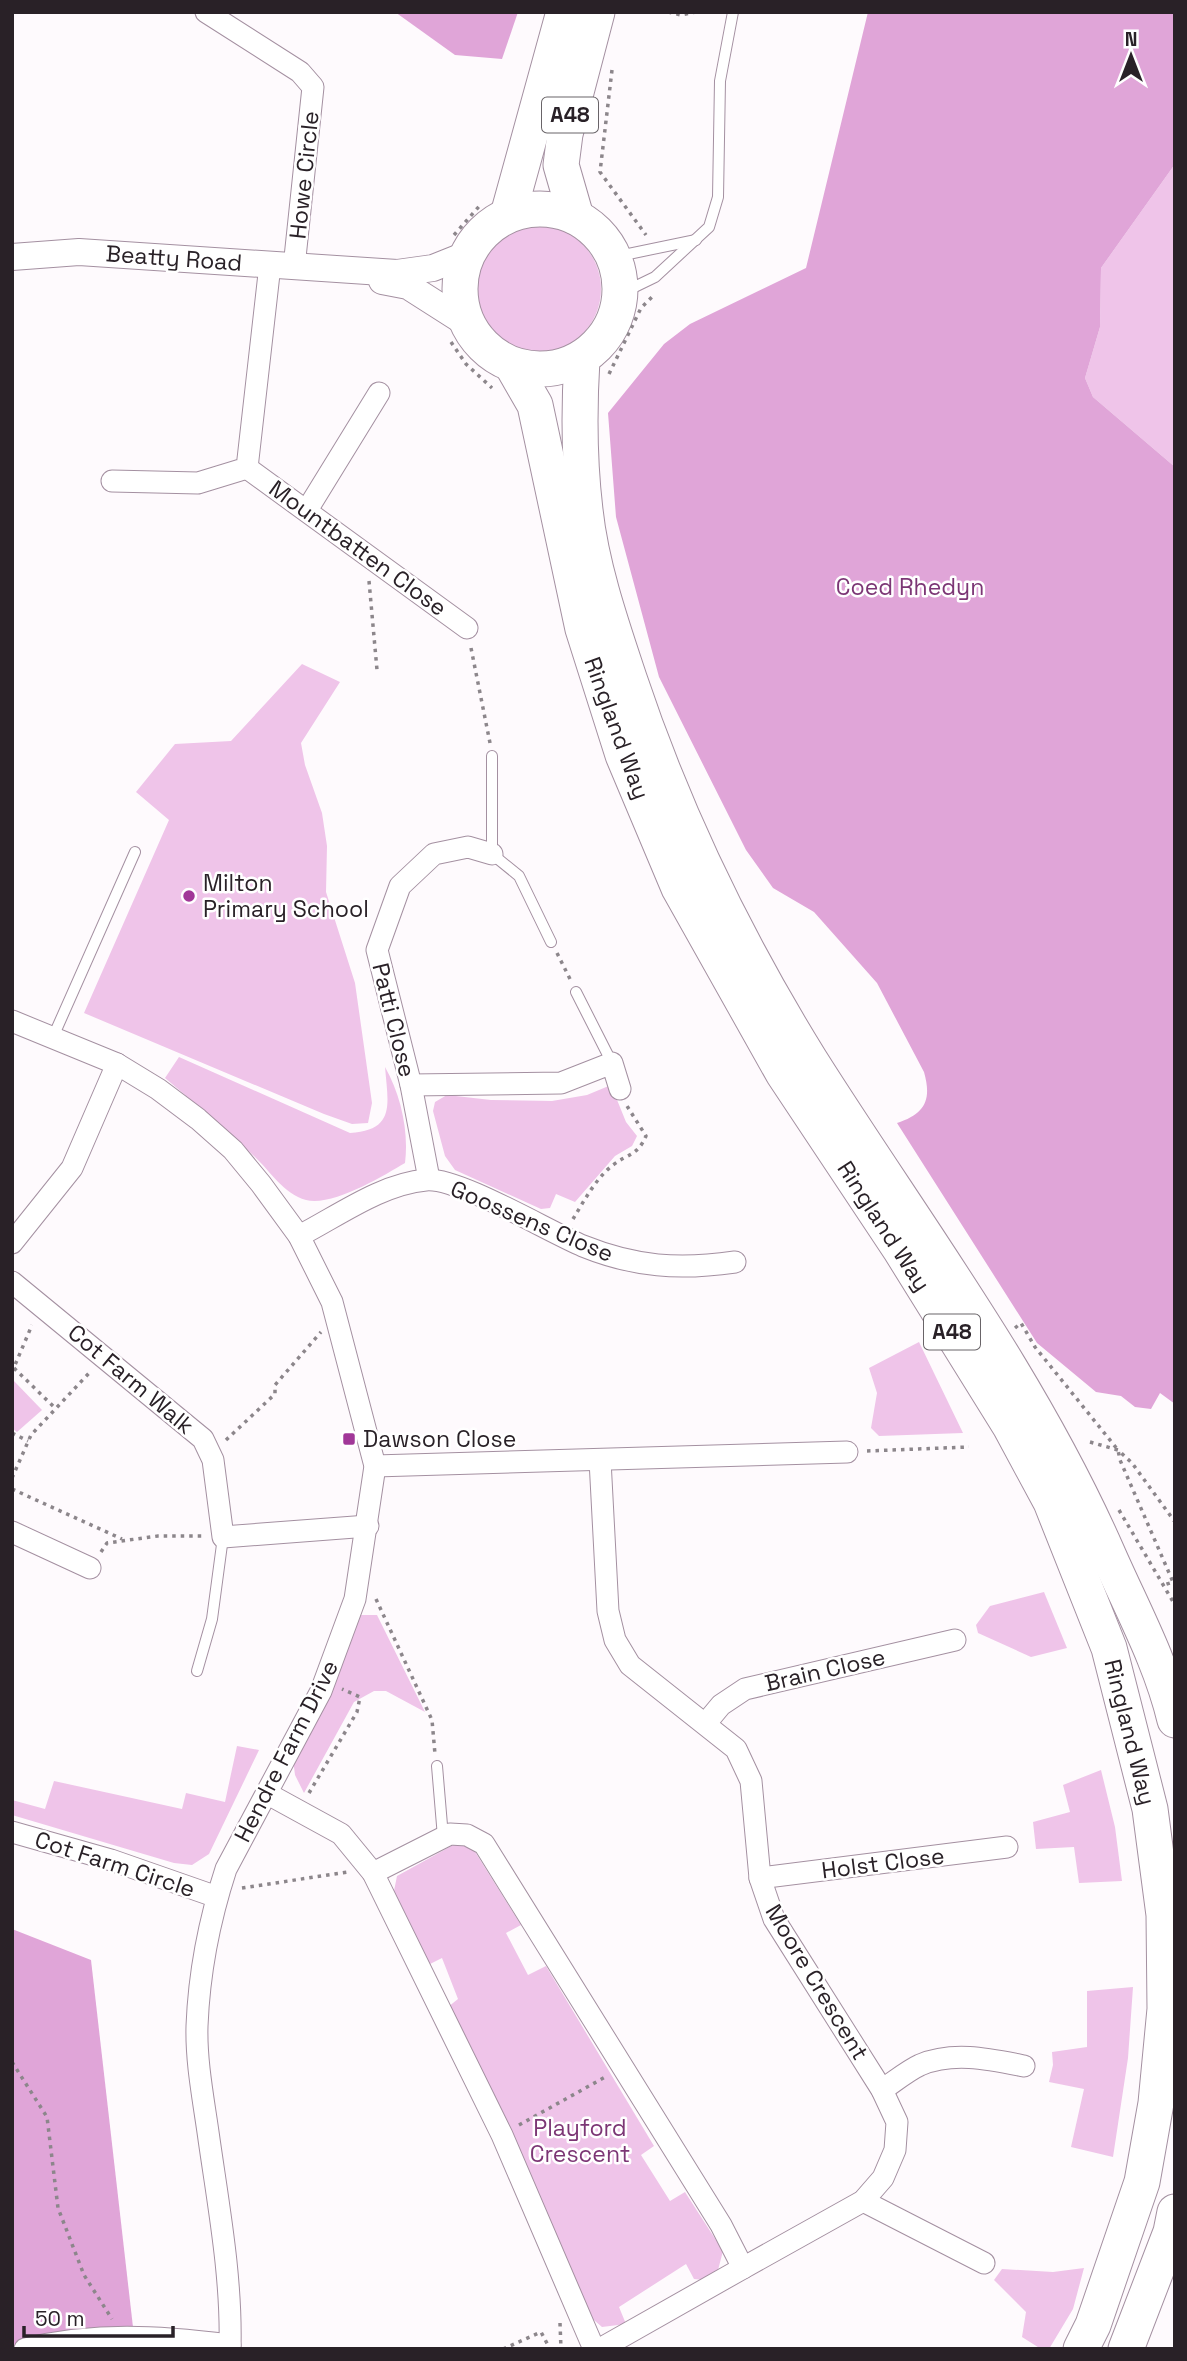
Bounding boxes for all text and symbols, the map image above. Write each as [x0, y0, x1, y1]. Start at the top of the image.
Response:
north arrow [1096, 21, 1166, 91]
text: N [1125, 27, 1137, 52]
road number: A48 [542, 97, 598, 132]
street label: Howe Circle [282, 110, 326, 240]
street label: Beatty Road [105, 238, 243, 278]
street label: Mountbatten Close [263, 473, 453, 623]
park label: Coed Rhedyn [836, 572, 984, 602]
street label: Ringland Way [577, 653, 657, 803]
place label: Milton Primary School [203, 868, 369, 924]
marker: Milton Primary School [181, 888, 197, 904]
street label: Patti Close [365, 960, 423, 1080]
street label: Ringland Way [831, 1155, 937, 1297]
street label: Goossens Close [446, 1173, 618, 1269]
road number: A48 [924, 1314, 980, 1350]
street label: Cot Farm Walk [62, 1317, 200, 1441]
place label: Dawson Close [363, 1424, 516, 1454]
marker: Dawson Close [341, 1431, 357, 1447]
street label: Brain Close [762, 1642, 888, 1698]
street label: Hendre Farm Drive [227, 1655, 345, 1847]
street label: Ringland Way [1097, 1656, 1163, 1808]
street label: Cot Farm Circle [31, 1824, 199, 1904]
street label: Holst Close [820, 1841, 946, 1885]
street label: Moore Crescent [759, 1899, 875, 2065]
park label: Playford Crescent [530, 2113, 630, 2169]
scale bar [24, 2294, 173, 2338]
text: 50 m [35, 2305, 85, 2332]

